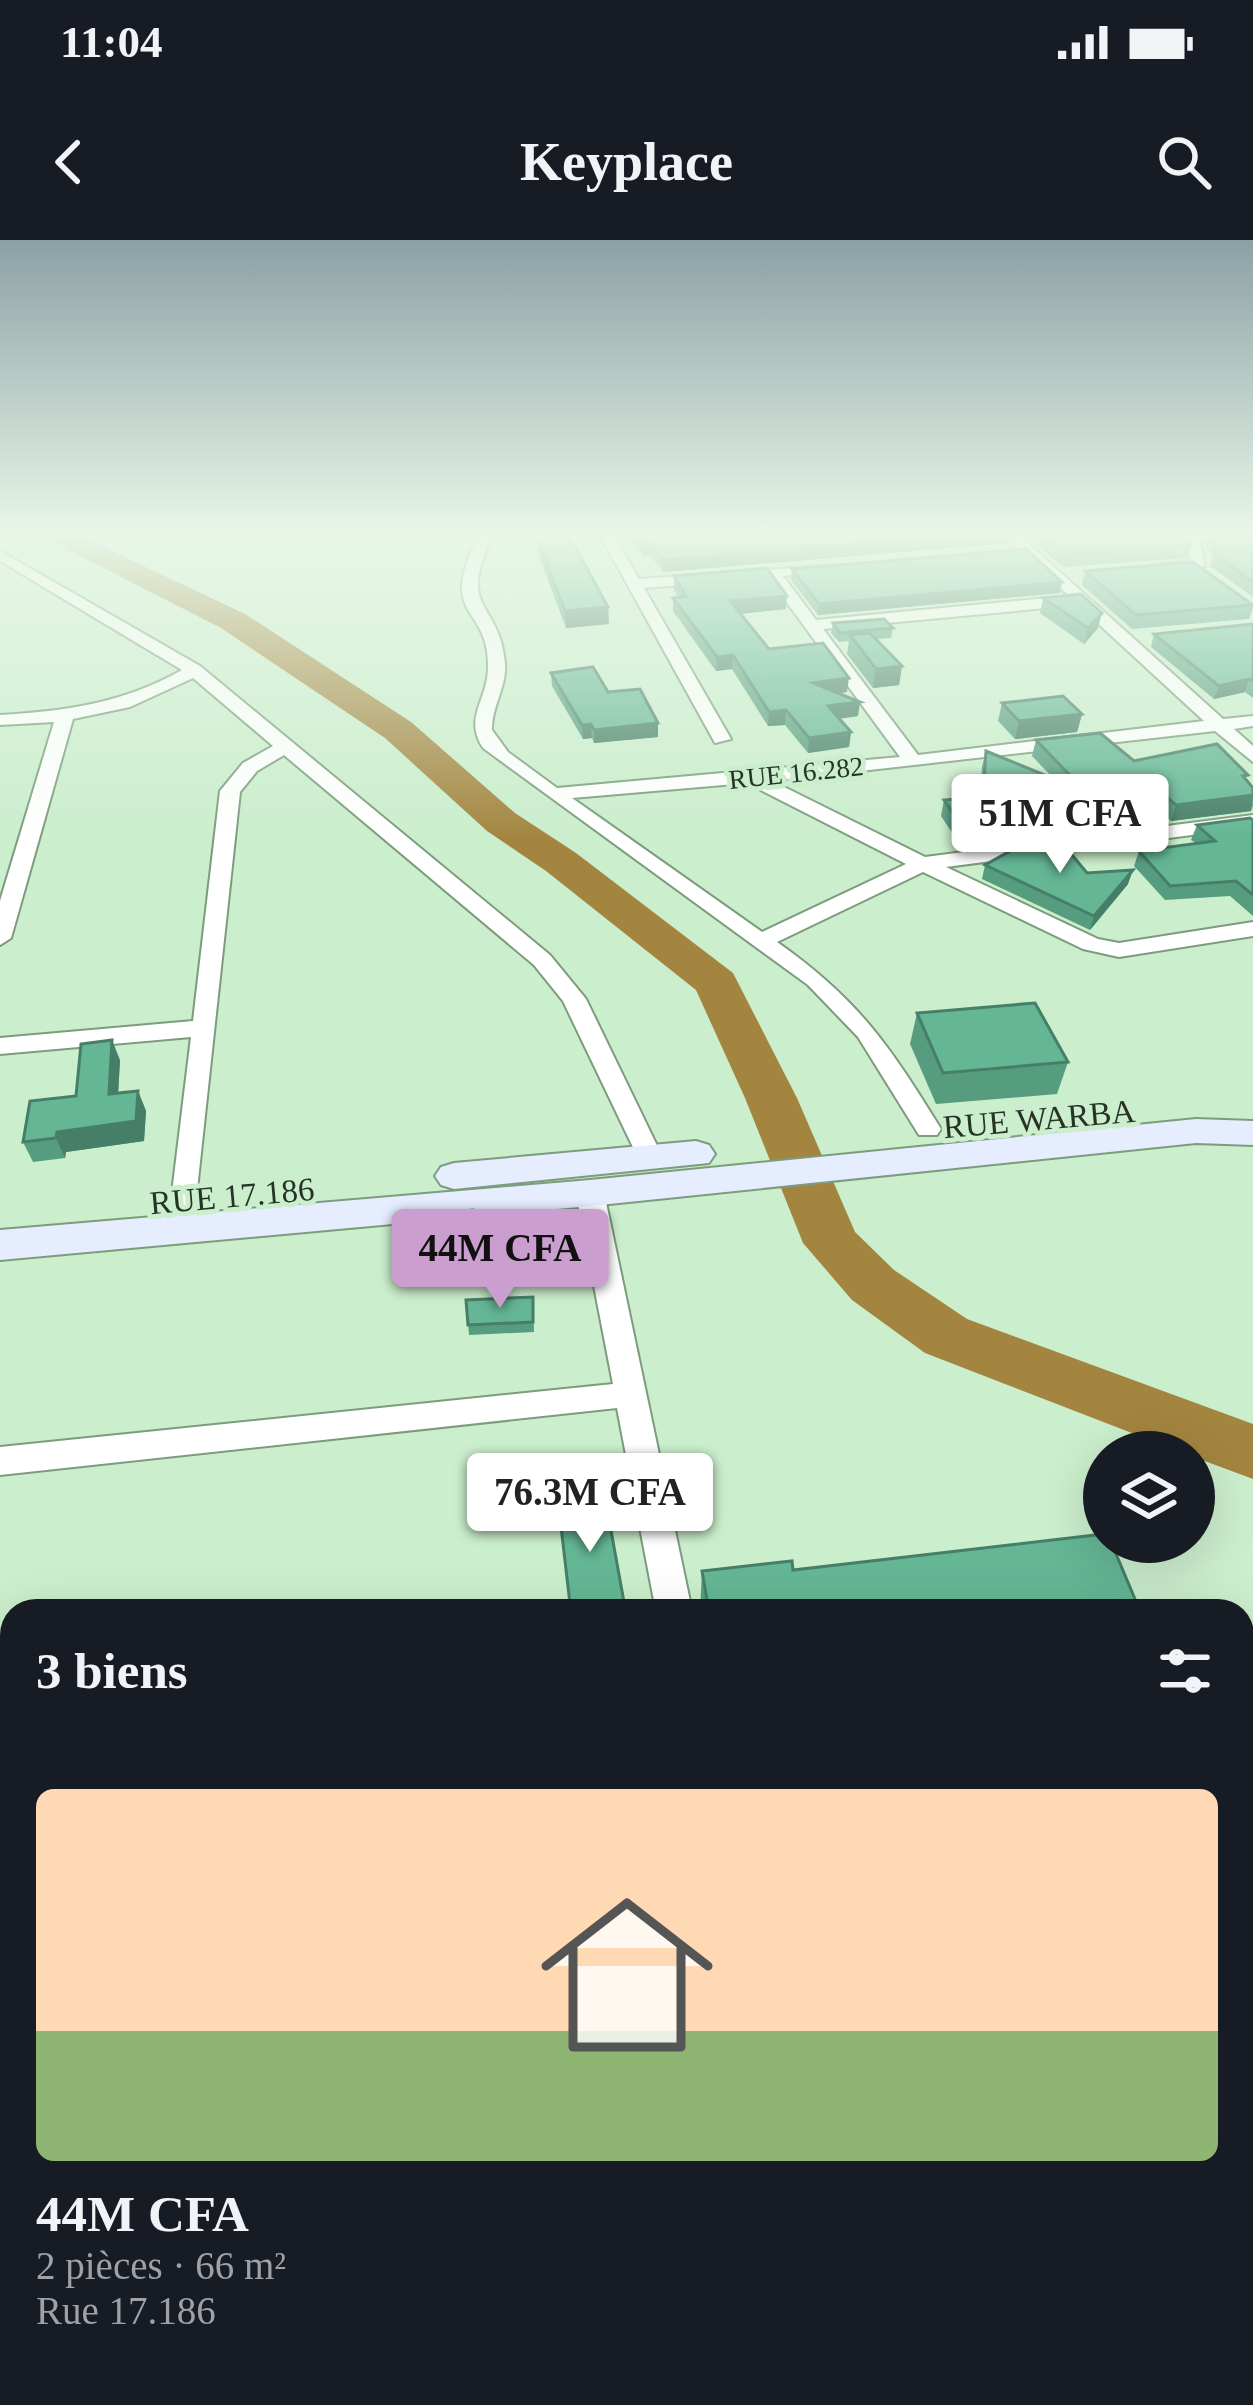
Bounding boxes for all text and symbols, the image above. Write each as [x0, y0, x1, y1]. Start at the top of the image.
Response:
text: 11:04 [60, 17, 163, 67]
icon: back [36, 129, 102, 195]
icon: search [1151, 129, 1217, 195]
text: Keyplace [520, 132, 733, 192]
street label: RUE 16.282 [727, 751, 865, 795]
pin: 51M CFA [949, 774, 1171, 876]
text: 51M CFA [979, 791, 1141, 834]
street label: RUE WARBA [941, 1093, 1137, 1145]
street label: RUE 17.186 [148, 1171, 316, 1221]
pin: 44M CFA [389, 1209, 611, 1311]
text: 44M CFA [419, 1226, 581, 1269]
map controls [1083, 1431, 1215, 1563]
button: layers [1083, 1431, 1215, 1563]
pin: 76.3M CFA [453, 1453, 727, 1555]
text: 76.3M CFA [494, 1470, 686, 1513]
icon: filters [1152, 1638, 1218, 1704]
text: 3 biens [36, 1643, 188, 1699]
icon: home [519, 1867, 735, 2083]
text: 44M CFA [36, 2186, 249, 2242]
text: 2 pièces · 66 m² [36, 2244, 286, 2287]
text: Rue 17.186 [36, 2289, 216, 2332]

